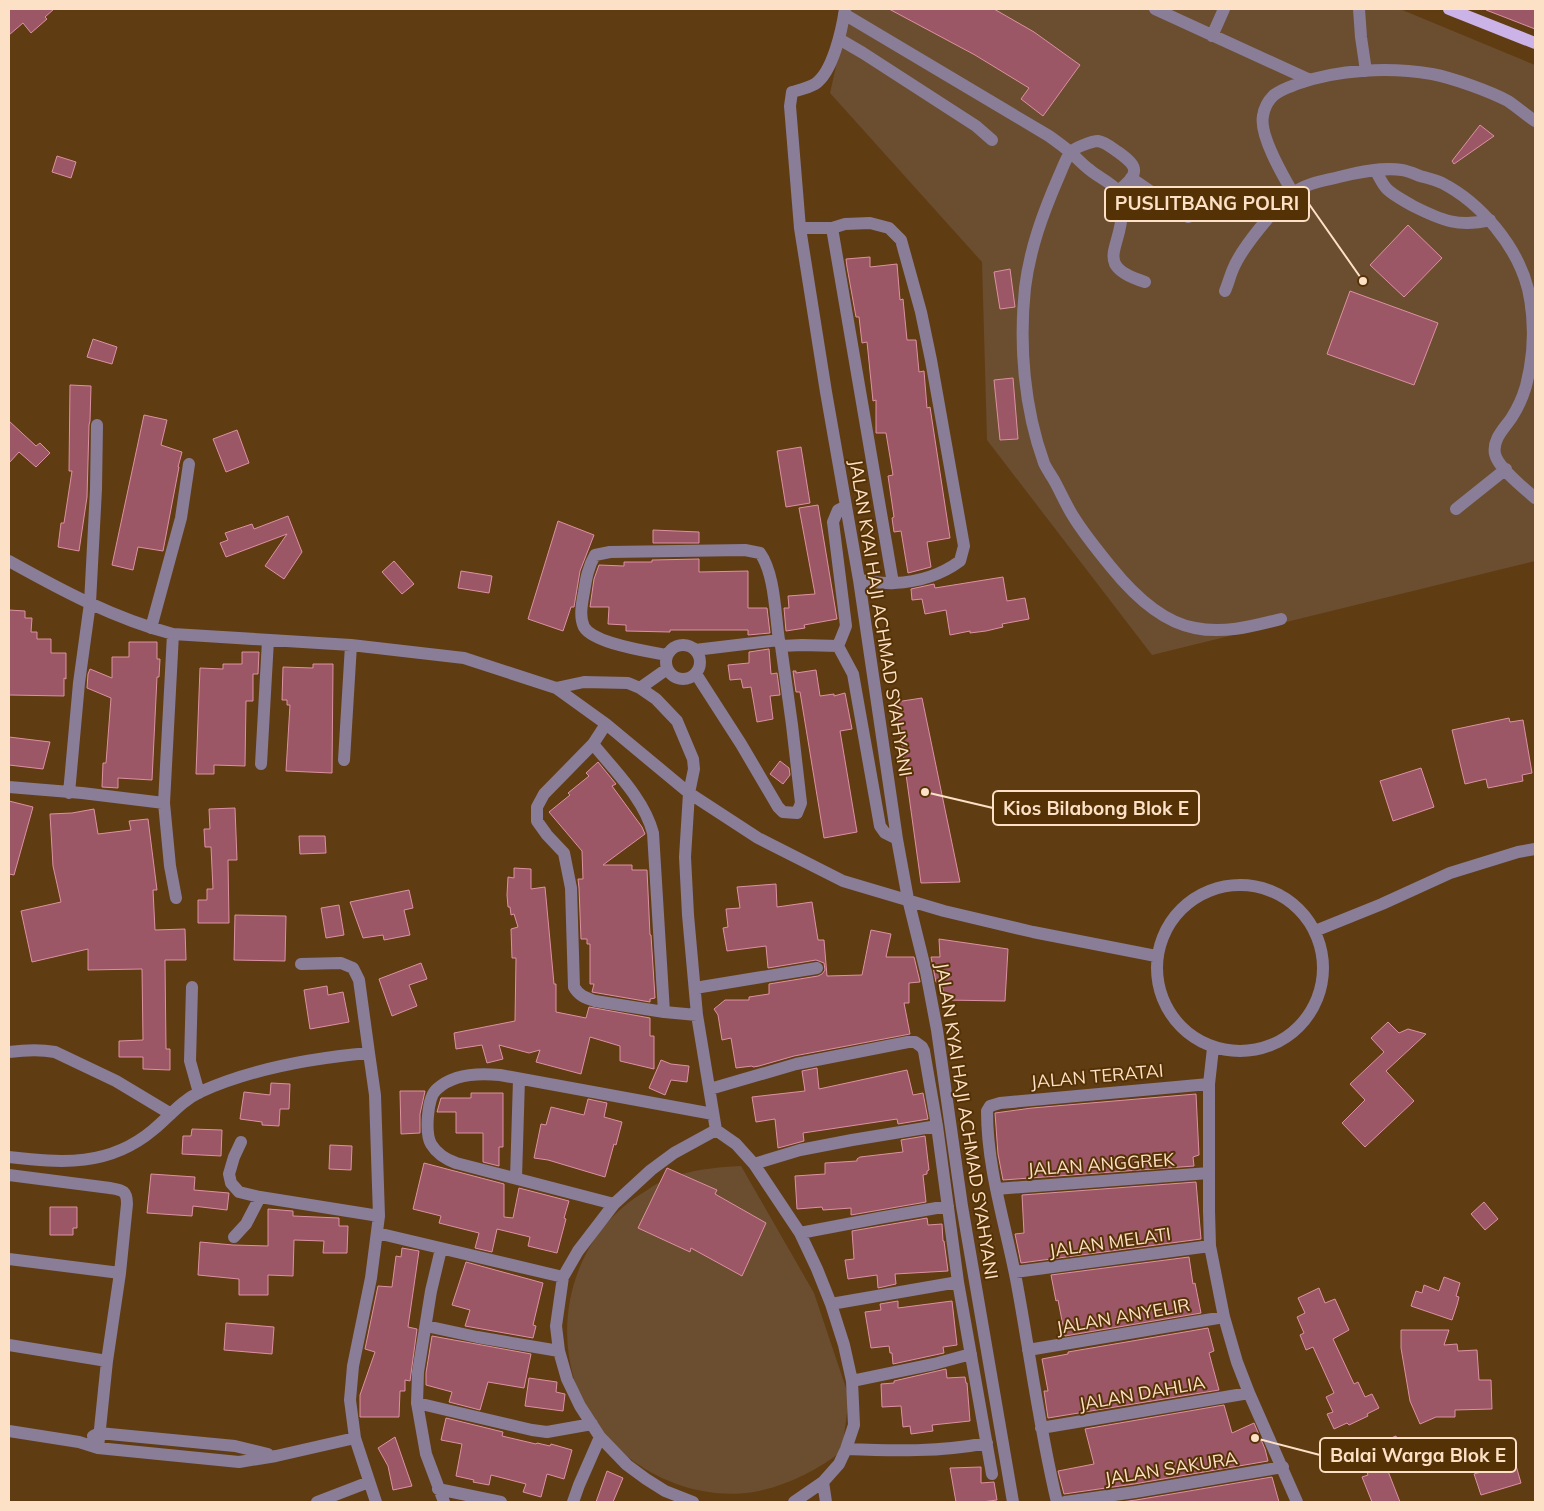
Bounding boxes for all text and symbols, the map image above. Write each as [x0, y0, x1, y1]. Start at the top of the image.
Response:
callout: PUSLITBANG POLRI [1105, 187, 1309, 221]
text: PUSLITBANG POLRI [1115, 191, 1299, 215]
street label: JALAN KYAI HAJI ACHMAD SYAHYANI [845, 458, 917, 778]
callout: Kios Bilabong Blok E [993, 791, 1199, 825]
text: Kios Bilabong Blok E [1003, 796, 1189, 820]
street label: JALAN KYAI HAJI ACHMAD SYAHYANI [931, 961, 1003, 1281]
street label: JALAN TERATAI [1030, 1059, 1164, 1093]
street label: JALAN ANGGREK [1027, 1147, 1176, 1181]
street label: JALAN MELATI [1048, 1222, 1172, 1262]
street label: JALAN ANYELIR [1054, 1293, 1192, 1339]
street label: JALAN DAHLIA [1077, 1371, 1207, 1415]
callout: Balai Warga Blok E [1320, 1438, 1516, 1472]
text: Balai Warga Blok E [1330, 1443, 1506, 1467]
street label: JALAN SAKURA [1103, 1446, 1239, 1490]

